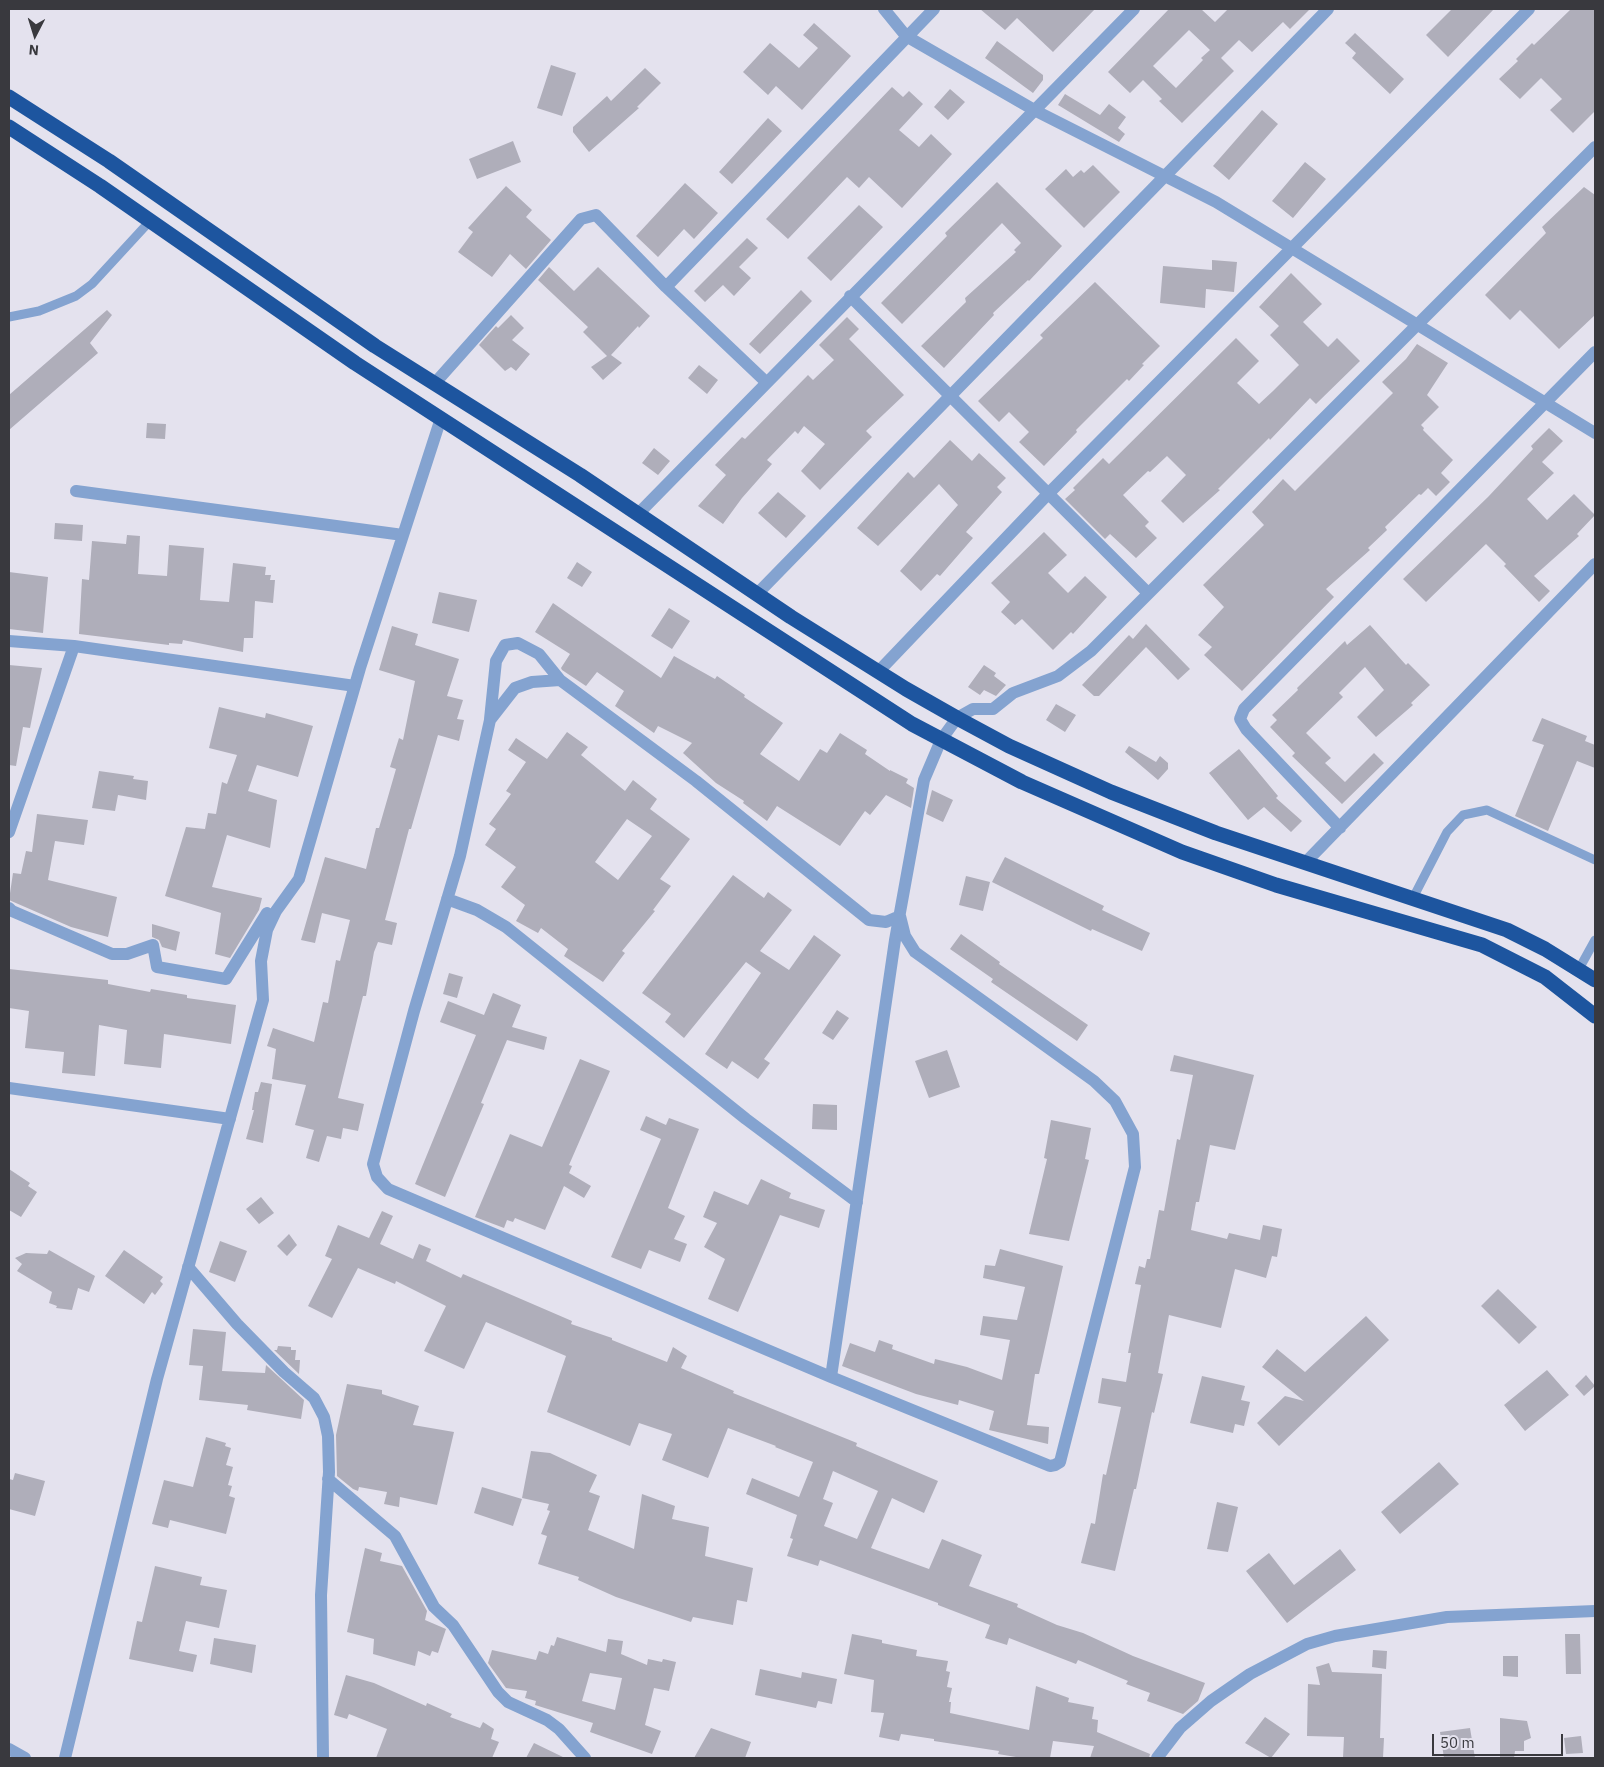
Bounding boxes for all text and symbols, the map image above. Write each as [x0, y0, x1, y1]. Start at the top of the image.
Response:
north arrow [10, 10, 60, 60]
text: N [28, 41, 40, 59]
scale bar [1434, 1724, 1565, 1756]
text: 50 m [1440, 1733, 1475, 1752]

